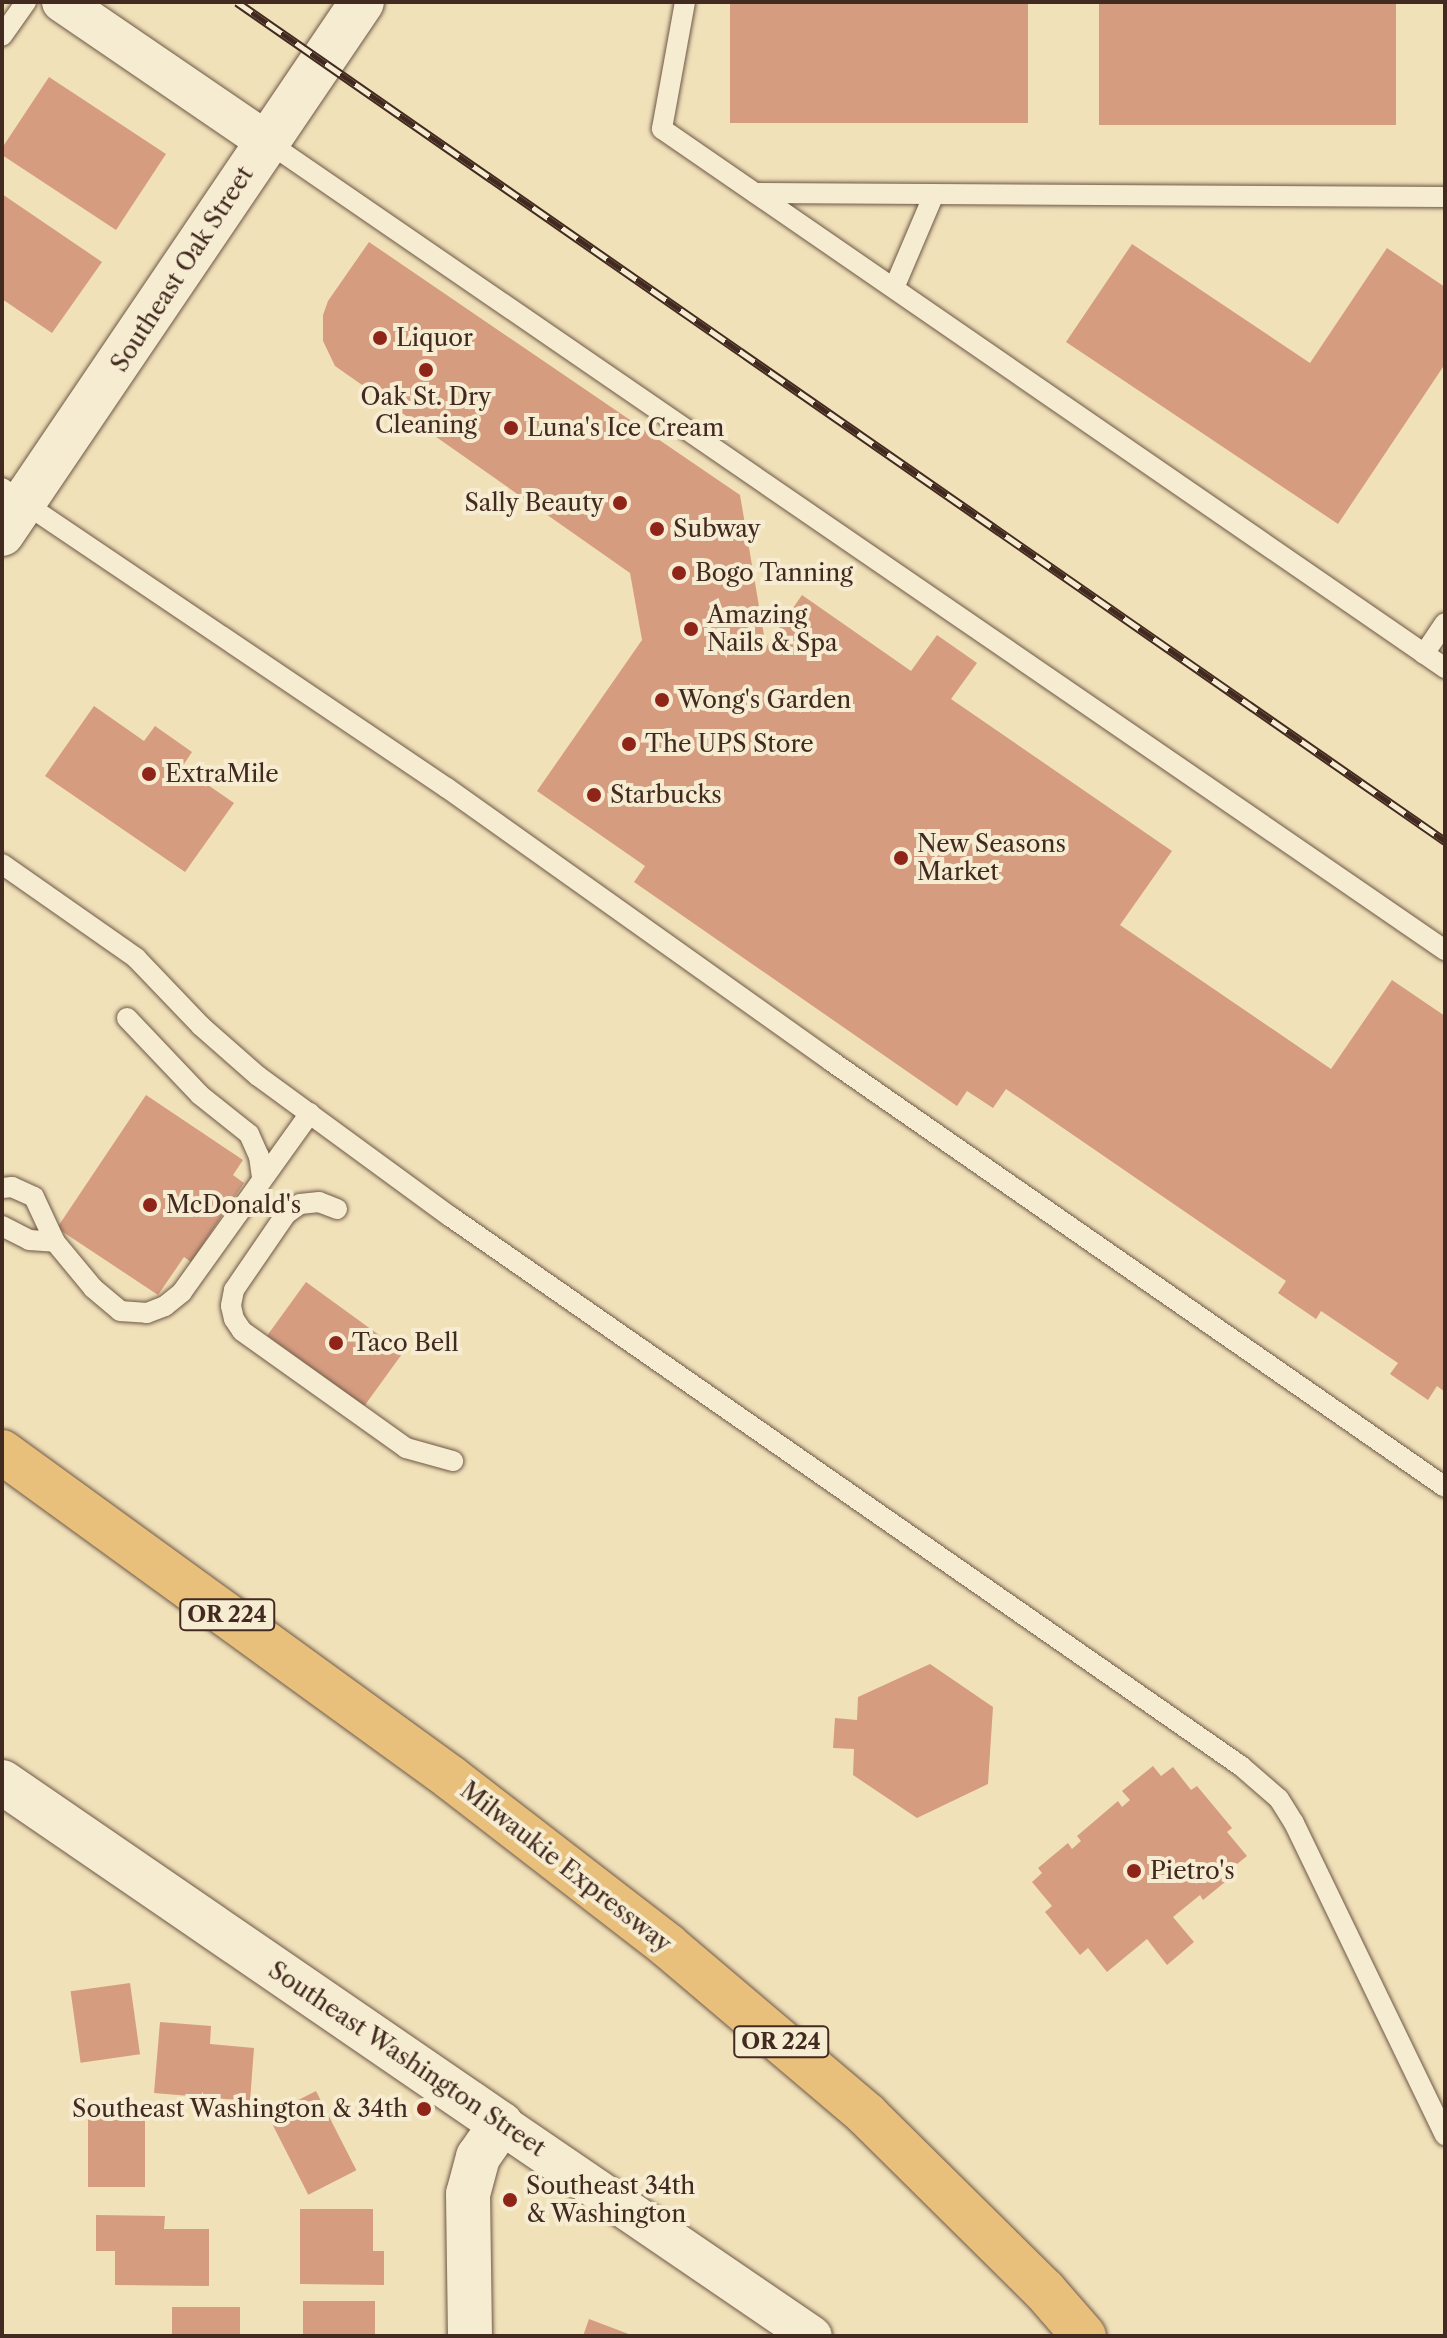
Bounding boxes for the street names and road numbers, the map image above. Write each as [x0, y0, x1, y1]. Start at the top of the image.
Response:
street label: Southeast Oak Street [105, 161, 259, 377]
road number: OR 224 [177, 1597, 277, 1633]
street label: Milwaukie Expressway [455, 1776, 677, 1958]
street label: Southeast Washington Street [263, 1955, 551, 2163]
road number: OR 224 [731, 2024, 831, 2060]

